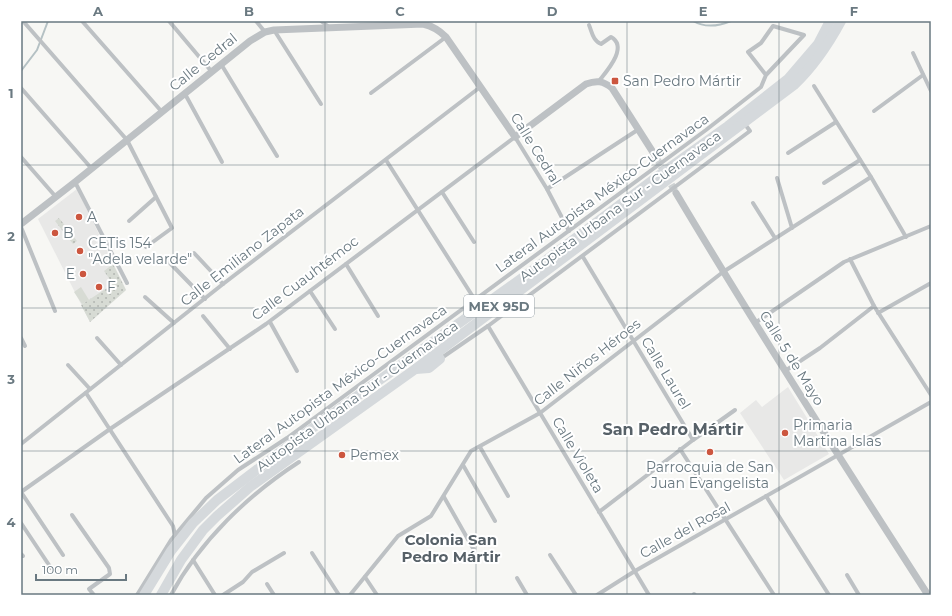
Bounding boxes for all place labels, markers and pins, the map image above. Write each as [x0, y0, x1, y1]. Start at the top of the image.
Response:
place label: San Pedro Mártir [623, 72, 742, 90]
marker: San Pedro Mártir [610, 76, 620, 86]
place label: A [87, 208, 98, 226]
marker: A [74, 212, 84, 222]
place label: B [63, 224, 74, 242]
marker: B [50, 228, 60, 238]
place label: CETis 154 "Adela velarde" [88, 234, 192, 268]
marker: CETis 154 "Adela velarde" [75, 246, 85, 256]
place label: E [66, 265, 75, 283]
marker: E [78, 269, 88, 279]
place label: F [107, 278, 116, 296]
marker: F [94, 282, 104, 292]
place label: Primaria Martina Islas [793, 416, 881, 450]
marker: Primaria Martina Islas [780, 428, 790, 438]
place label: Pemex [350, 446, 399, 464]
marker: Parrocquia de San Juan Evangelista [705, 447, 715, 457]
marker: Pemex [337, 450, 347, 460]
place label: Parrocquia de San Juan Evangelista [646, 458, 774, 492]

